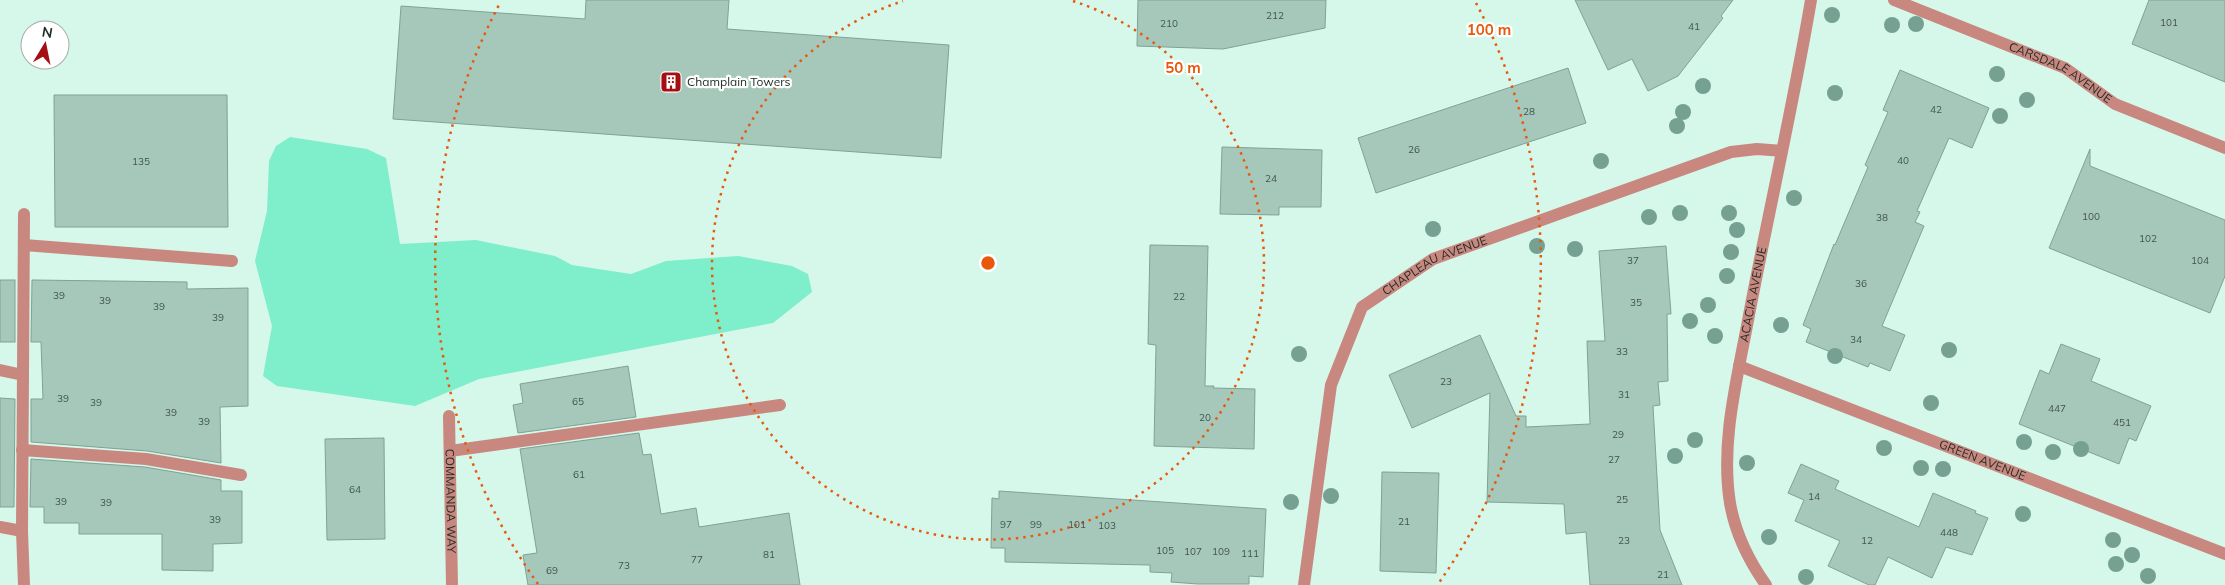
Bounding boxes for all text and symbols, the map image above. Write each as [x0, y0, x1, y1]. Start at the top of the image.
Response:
house number: 212 [1266, 9, 1284, 22]
house number: 101 [2160, 16, 2178, 29]
house number: 210 [1160, 17, 1178, 30]
north arrow [20, 20, 70, 70]
text: 100 m [1467, 20, 1511, 39]
house number: 41 [1688, 20, 1700, 33]
text: N [40, 22, 54, 42]
street label: CARSDALE AVENUE [2007, 38, 2115, 106]
text: 50 m [1165, 58, 1201, 77]
building icon: Champlain Towers [659, 70, 683, 94]
place label: Champlain Towers [687, 74, 791, 89]
house number: 42 [1930, 103, 1942, 116]
house number: 28 [1523, 105, 1535, 118]
house number: 26 [1408, 143, 1420, 156]
house number: 40 [1897, 154, 1909, 167]
house number: 135 [132, 155, 150, 168]
house number: 24 [1265, 172, 1277, 185]
house number: 100 [2082, 210, 2100, 223]
house number: 38 [1876, 211, 1888, 224]
street label: CHAPLEAU AVENUE [1379, 232, 1489, 298]
house number: 102 [2139, 232, 2157, 245]
street label: ACACIA AVENUE [1736, 245, 1769, 343]
centre of rings [979, 254, 997, 272]
house number: 37 [1627, 254, 1639, 267]
house number: 104 [2191, 254, 2209, 267]
house number: 36 [1855, 277, 1867, 290]
house number: 39 [53, 289, 65, 302]
house number: 22 [1173, 290, 1185, 303]
house number: 39 [99, 294, 111, 307]
house number: 35 [1630, 296, 1642, 309]
house number: 39 [153, 300, 165, 313]
house number: 39 [212, 311, 224, 324]
house number: 34 [1850, 333, 1862, 346]
house number: 33 [1616, 345, 1628, 358]
house number: 23 [1440, 375, 1452, 388]
house number: 31 [1618, 388, 1630, 401]
house number: 39 [57, 392, 69, 405]
house number: 65 [572, 395, 584, 408]
house number: 39 [90, 396, 102, 409]
house number: 447 [2048, 402, 2066, 415]
house number: 39 [165, 406, 177, 419]
house number: 20 [1199, 411, 1211, 424]
house number: 39 [198, 415, 210, 428]
house number: 451 [2113, 416, 2131, 429]
house number: 29 [1612, 428, 1624, 441]
street label: GREEN AVENUE [1937, 436, 2028, 483]
street label: COMMANDA WAY [443, 449, 459, 554]
house number: 27 [1608, 453, 1620, 466]
house number: 61 [573, 468, 585, 481]
house number: 64 [349, 483, 361, 496]
house number: 14 [1808, 490, 1820, 503]
house number: 25 [1616, 493, 1628, 506]
house number: 39 [55, 495, 67, 508]
house number: 39 [100, 496, 112, 509]
house number: 39 [209, 513, 221, 526]
house number: 21 [1398, 515, 1410, 528]
house number: 97 [1000, 518, 1012, 531]
house number: 99 [1030, 518, 1042, 531]
house number: 101 [1068, 518, 1086, 531]
house number: 103 [1098, 519, 1116, 532]
house number: 448 [1940, 526, 1958, 539]
house number: 23 [1618, 534, 1630, 547]
house number: 12 [1861, 534, 1873, 547]
house number: 105 [1156, 544, 1174, 557]
house number: 107 [1184, 545, 1202, 558]
house number: 109 [1212, 545, 1230, 558]
house number: 111 [1241, 547, 1259, 560]
house number: 81 [763, 548, 775, 561]
house number: 77 [691, 553, 703, 566]
house number: 73 [618, 559, 630, 572]
house number: 69 [546, 564, 558, 577]
house number: 21 [1657, 568, 1669, 581]

